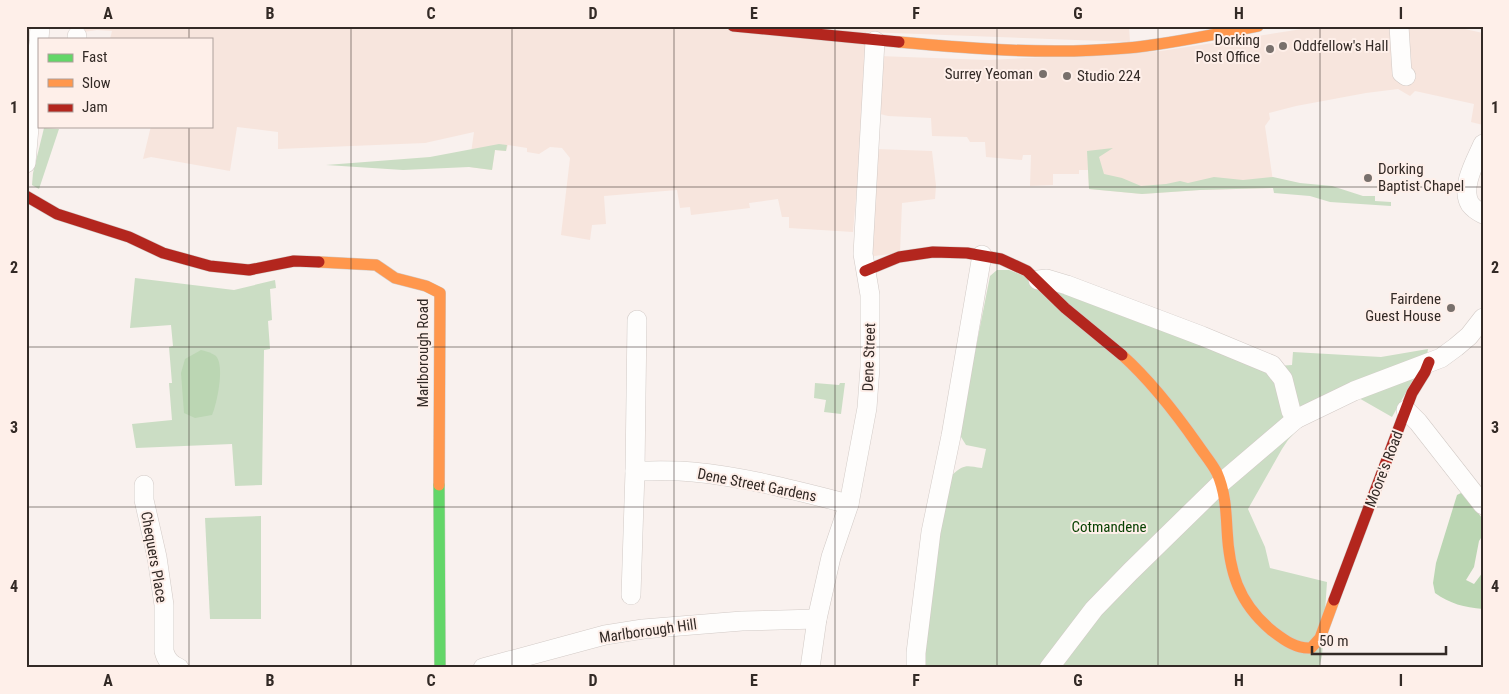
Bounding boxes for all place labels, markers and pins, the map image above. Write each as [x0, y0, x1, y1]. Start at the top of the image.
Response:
place label: Dorking Post Office [1195, 31, 1260, 66]
place label: Oddfellow's Hall [1293, 37, 1388, 55]
marker: Oddfellow's Hall [1277, 40, 1289, 52]
marker: Dorking Post Office [1264, 43, 1276, 55]
place label: Surrey Yeoman [945, 65, 1033, 83]
place label: Studio 224 [1077, 67, 1141, 85]
marker: Surrey Yeoman [1037, 68, 1049, 80]
marker: Studio 224 [1061, 70, 1073, 82]
place label: Dorking Baptist Chapel [1378, 160, 1464, 195]
marker: Dorking Baptist Chapel [1362, 172, 1374, 184]
place label: Fairdene Guest House [1365, 290, 1441, 325]
marker: Fairdene Guest House [1445, 302, 1457, 314]

